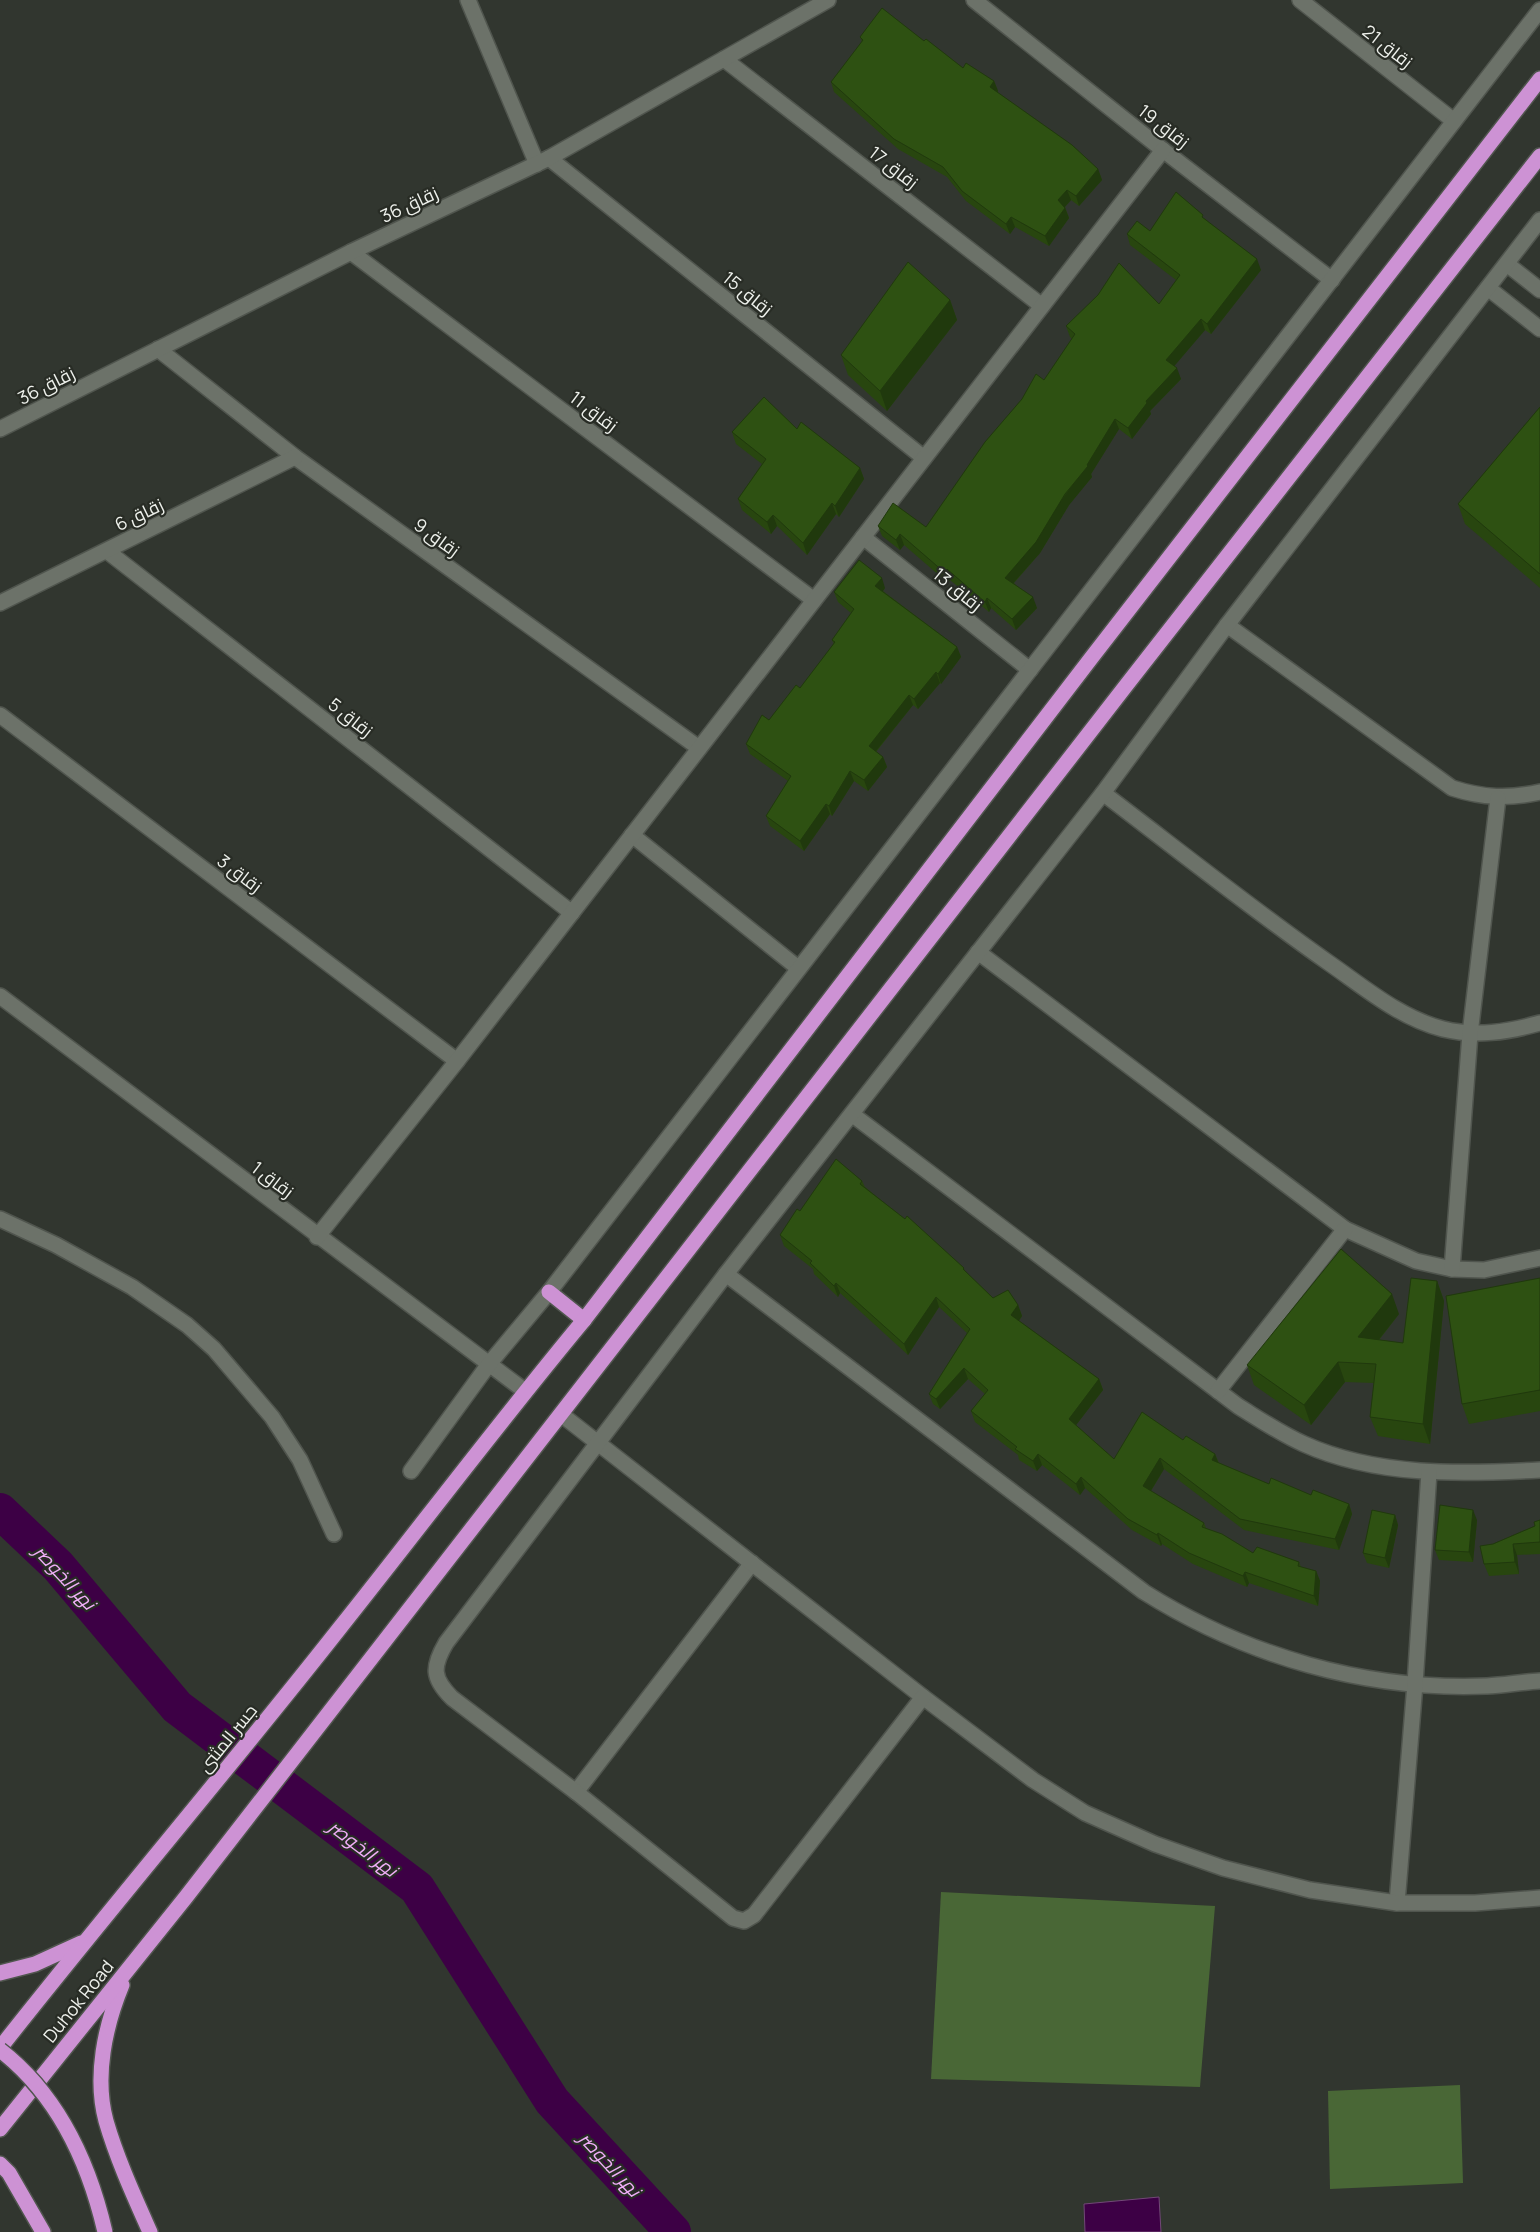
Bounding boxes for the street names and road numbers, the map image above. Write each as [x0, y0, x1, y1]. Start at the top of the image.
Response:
street label: زقاق 21 [1357, 19, 1418, 74]
street label: زقاق 19 [1133, 99, 1194, 154]
street label: زقاق 17 [864, 140, 924, 195]
street label: زقاق 36 [376, 180, 442, 229]
street label: زقاق 15 [717, 266, 778, 321]
street label: زقاق 36 [13, 360, 79, 410]
street label: زقاق 11 [565, 385, 623, 438]
street label: زقاق 6 [111, 492, 168, 537]
street label: زقاق 9 [409, 512, 465, 563]
street label: زقاق 13 [928, 562, 988, 617]
street label: زقاق 5 [323, 692, 378, 743]
street label: زقاق 3 [212, 848, 267, 898]
street label: زقاق 1 [246, 1155, 299, 1204]
street label: جسر المثنى [192, 1699, 262, 1777]
street label: Duhok Road [37, 1955, 119, 2047]

